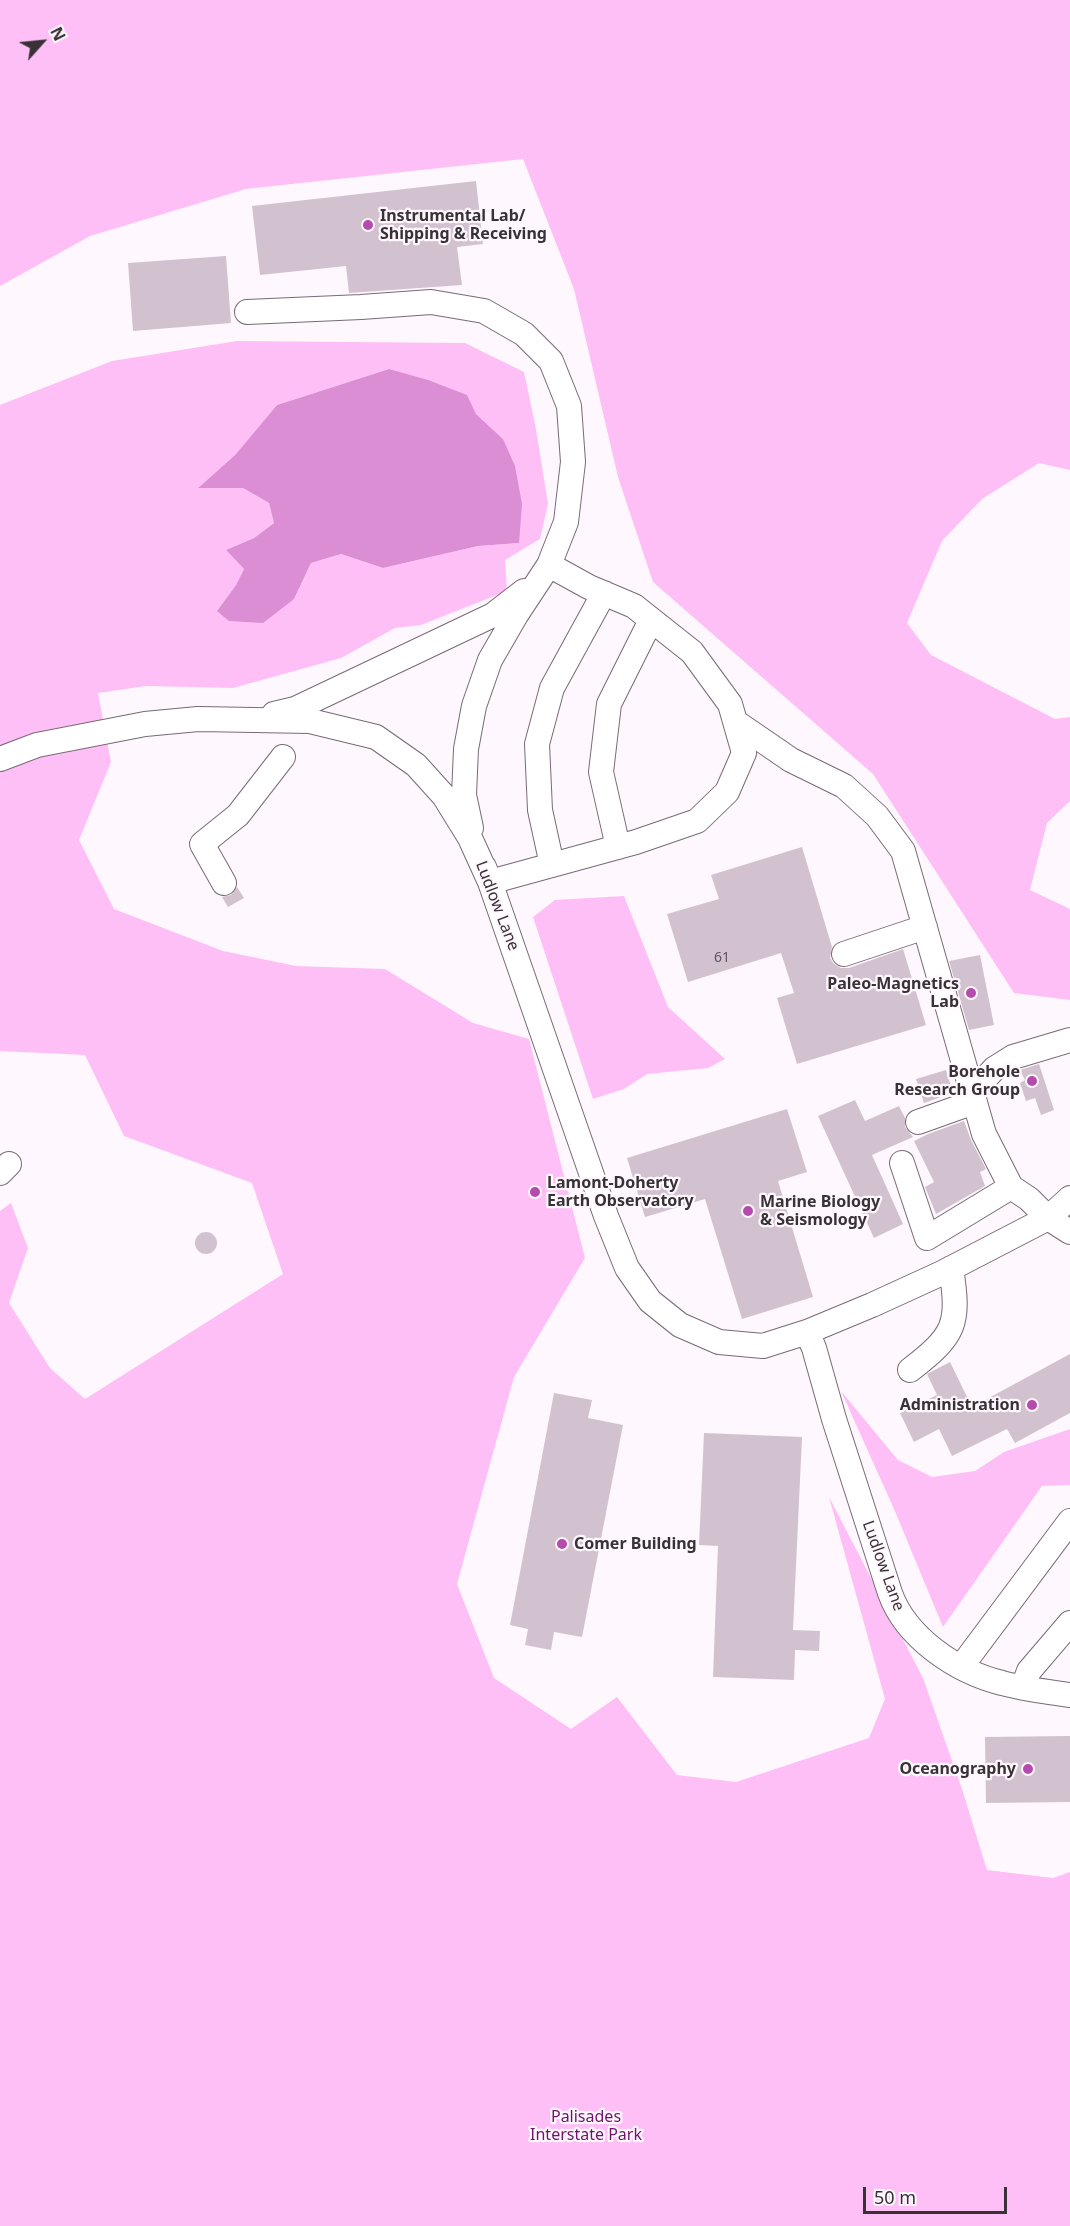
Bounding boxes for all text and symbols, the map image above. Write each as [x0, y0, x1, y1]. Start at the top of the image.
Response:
north arrow [12, 12, 72, 72]
text: N [45, 23, 71, 45]
place label: Instrumental Lab/ Shipping & Receiving [380, 206, 547, 244]
marker: Instrumental Lab/ Shipping & Receiving [361, 218, 375, 232]
street label: Ludlow Lane [471, 858, 523, 954]
house number: 61 [714, 950, 730, 966]
place label: Paleo-Magnetics Lab [827, 974, 959, 1012]
marker: Paleo-Magnetics Lab [964, 986, 978, 1000]
place label: Borehole Research Group [894, 1062, 1020, 1100]
marker: Borehole Research Group [1025, 1074, 1039, 1088]
place label: Lamont-Doherty Earth Observatory [547, 1173, 694, 1211]
marker: Lamont-Doherty Earth Observatory [528, 1185, 542, 1199]
place label: Marine Biology & Seismology [760, 1192, 880, 1230]
marker: Marine Biology & Seismology [741, 1204, 755, 1218]
place label: Administration [900, 1395, 1020, 1415]
marker: Administration [1025, 1398, 1039, 1412]
street label: Ludlow Lane [858, 1518, 908, 1614]
place label: Comer Building [574, 1534, 697, 1554]
marker: Comer Building [555, 1537, 569, 1551]
place label: Oceanography [899, 1759, 1016, 1779]
marker: Oceanography [1021, 1762, 1035, 1776]
park label: Palisades Interstate Park [530, 2107, 642, 2145]
scale bar [866, 2175, 1010, 2213]
text: 50 m [874, 2185, 916, 2209]

